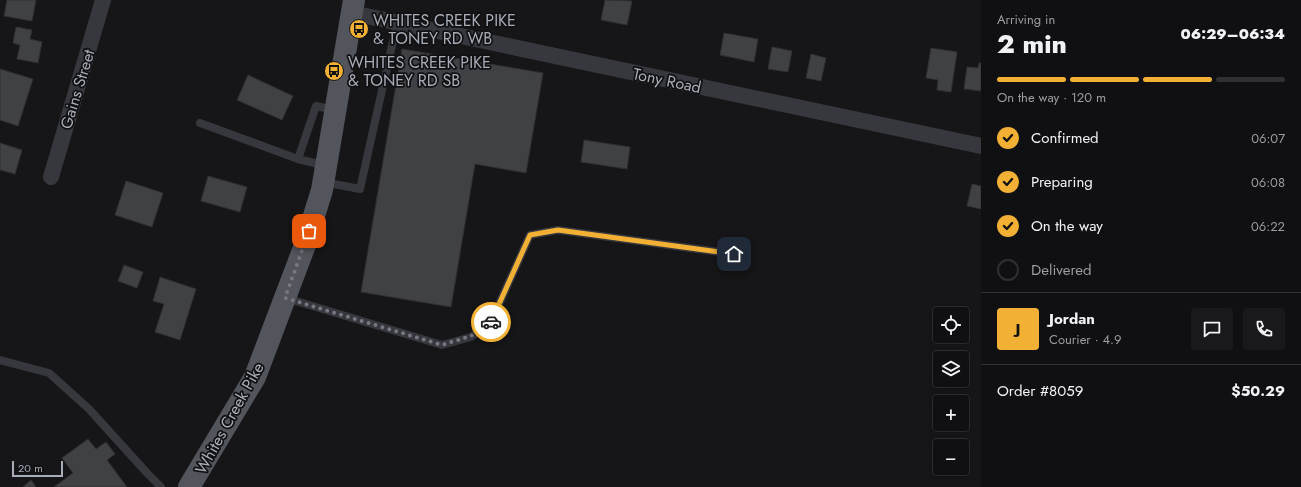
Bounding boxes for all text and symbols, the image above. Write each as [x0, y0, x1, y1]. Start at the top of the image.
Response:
place label: WHITES CREEK PIKE & TONEY RD WB [373, 9, 516, 50]
text: Arriving in [997, 10, 1055, 29]
bus stop icon: WHITES CREEK PIKE & TONEY RD WB [348, 18, 370, 40]
text: 06:29–06:34 [1181, 23, 1285, 45]
text: 2 min [997, 25, 1067, 63]
street label: Gains Street [54, 46, 101, 132]
place label: WHITES CREEK PIKE & TONEY RD SB [348, 51, 491, 92]
bus stop icon: WHITES CREEK PIKE & TONEY RD SB [323, 60, 345, 82]
street label: Tony Road [631, 62, 703, 99]
text: On the way · 120 m [997, 88, 1106, 107]
icon: check [997, 127, 1019, 149]
text: Confirmed [1031, 127, 1099, 149]
text: 06:07 [1251, 129, 1285, 148]
icon: check [997, 171, 1019, 193]
text: Preparing [1031, 171, 1093, 193]
text: 06:08 [1251, 173, 1285, 192]
pin [292, 214, 326, 248]
icon: check [997, 215, 1019, 237]
text: On the way [1031, 215, 1103, 237]
text: 06:22 [1251, 217, 1285, 236]
icon: bag [298, 220, 320, 242]
pin [717, 237, 751, 271]
icon: home [723, 243, 745, 265]
text: Delivered [1031, 259, 1092, 281]
courier [471, 302, 511, 342]
map controls [933, 307, 969, 475]
button: locate [933, 307, 969, 343]
text: Jordan [1049, 308, 1095, 330]
button: chat [1191, 308, 1233, 350]
button: phone [1243, 308, 1285, 350]
icon: car [480, 311, 502, 333]
text: J [1016, 318, 1020, 340]
text: Courier · 4.9 [1049, 330, 1122, 349]
button: layers [933, 351, 969, 387]
street label: Whites Creek Pike [189, 358, 270, 478]
text: Order #8059 [997, 380, 1083, 402]
text: $50.29 [1231, 380, 1285, 402]
button: + [933, 395, 969, 431]
button: − [933, 439, 969, 475]
scale bar [12, 459, 63, 478]
text: 20 m [18, 460, 43, 476]

